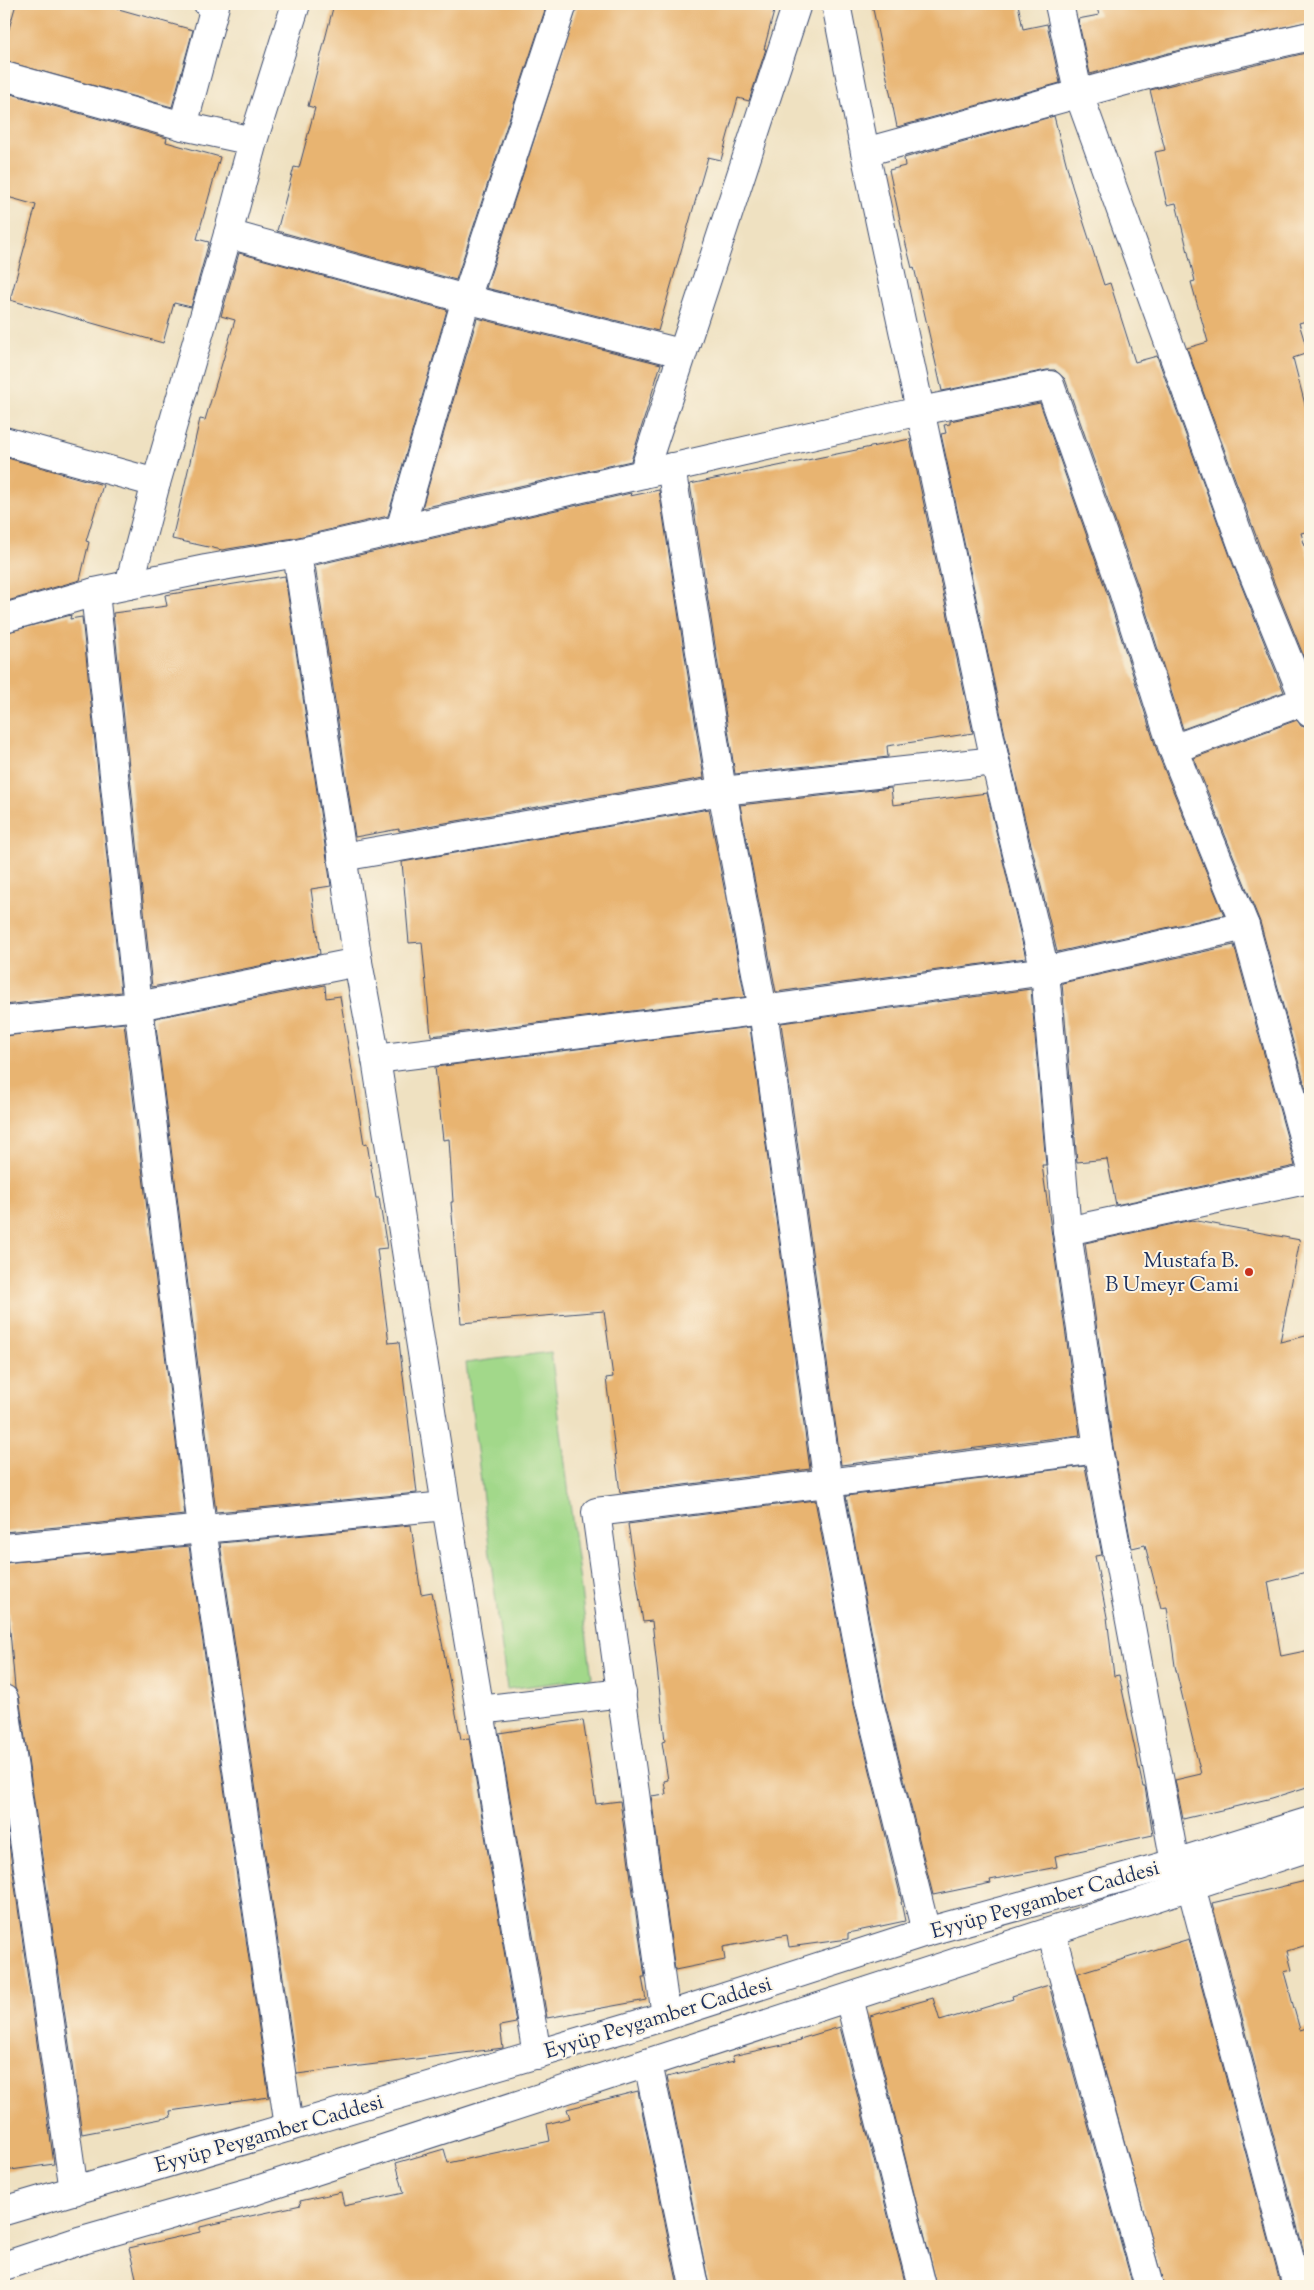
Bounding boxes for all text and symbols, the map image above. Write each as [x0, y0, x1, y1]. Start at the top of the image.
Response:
place label: Mustafa B. B Umeyr Cami [1105, 1247, 1239, 1301]
marker: Mustafa B. B Umeyr Cami [1243, 1266, 1255, 1278]
street label: Eyyüp Peygamber Caddesi [928, 1854, 1163, 1948]
street label: Eyyüp Peygamber Caddesi [541, 1970, 776, 2068]
street label: Eyyüp Peygamber Caddesi [152, 2088, 387, 2182]

